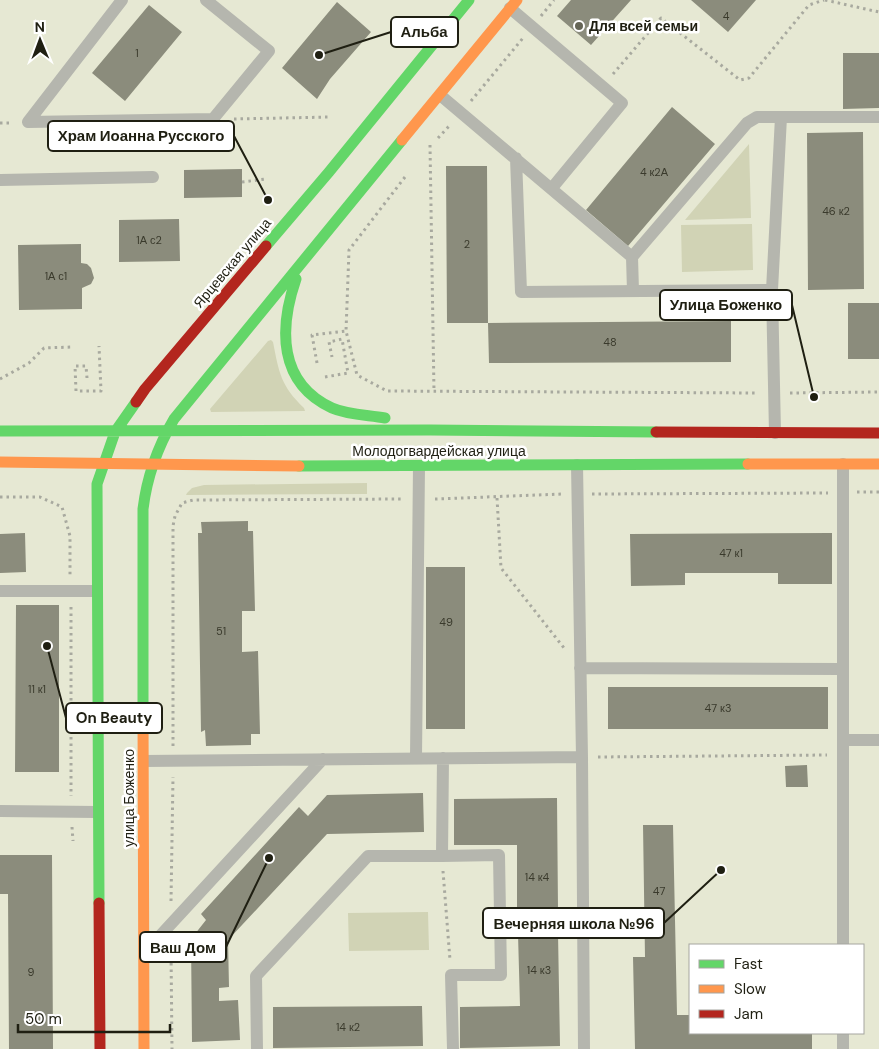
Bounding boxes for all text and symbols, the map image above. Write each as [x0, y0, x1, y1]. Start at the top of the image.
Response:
house number: 4 [723, 9, 730, 23]
north arrow [15, 15, 65, 65]
callout: Альба [391, 17, 458, 47]
place label: Для всей семьи [589, 17, 698, 35]
text: N [35, 18, 45, 36]
marker: Для всей семьи [573, 20, 585, 32]
text: Альба [400, 22, 448, 42]
house number: 1 [135, 46, 139, 60]
callout: Храм Иоанна Русского [48, 121, 234, 151]
text: Храм Иоанна Русского [58, 126, 224, 146]
house number: 4 к2А [640, 165, 669, 179]
house number: 46 к2 [822, 204, 850, 218]
street label: Ярцевская улица [189, 214, 275, 312]
house number: 1А с2 [136, 233, 162, 247]
house number: 2 [464, 237, 470, 251]
house number: 1А с1 [45, 269, 67, 283]
callout: Улица Боженко [660, 290, 792, 320]
text: Улица Боженко [670, 295, 782, 315]
house number: 48 [603, 335, 617, 349]
street label: Молодогвардейская улица [352, 442, 526, 460]
house number: 47 к1 [719, 546, 743, 560]
house number: 49 [439, 615, 453, 629]
house number: 51 [216, 624, 226, 638]
house number: 11 к1 [28, 682, 46, 696]
house number: 47 к3 [705, 701, 731, 715]
callout: On Beauty [66, 703, 162, 733]
text: On Beauty [76, 708, 152, 728]
street label: улица Боженко [120, 749, 138, 847]
house number: 14 к4 [525, 870, 550, 884]
house number: 47 [653, 884, 665, 898]
callout: Вечерняя школа №96 [483, 908, 664, 938]
text: Вечерняя школа №96 [494, 914, 654, 934]
callout: Ваш Дом [140, 932, 226, 962]
text: Ваш Дом [150, 938, 216, 958]
legend [689, 944, 864, 1034]
text: Fast [734, 954, 763, 974]
house number: 14 к3 [527, 963, 551, 977]
house number: 9 [28, 965, 35, 979]
text: Slow [734, 979, 767, 999]
scale bar [18, 1002, 170, 1034]
text: Jam [734, 1004, 763, 1024]
text: 50 m [25, 1009, 62, 1029]
house number: 14 к2 [336, 1020, 360, 1034]

